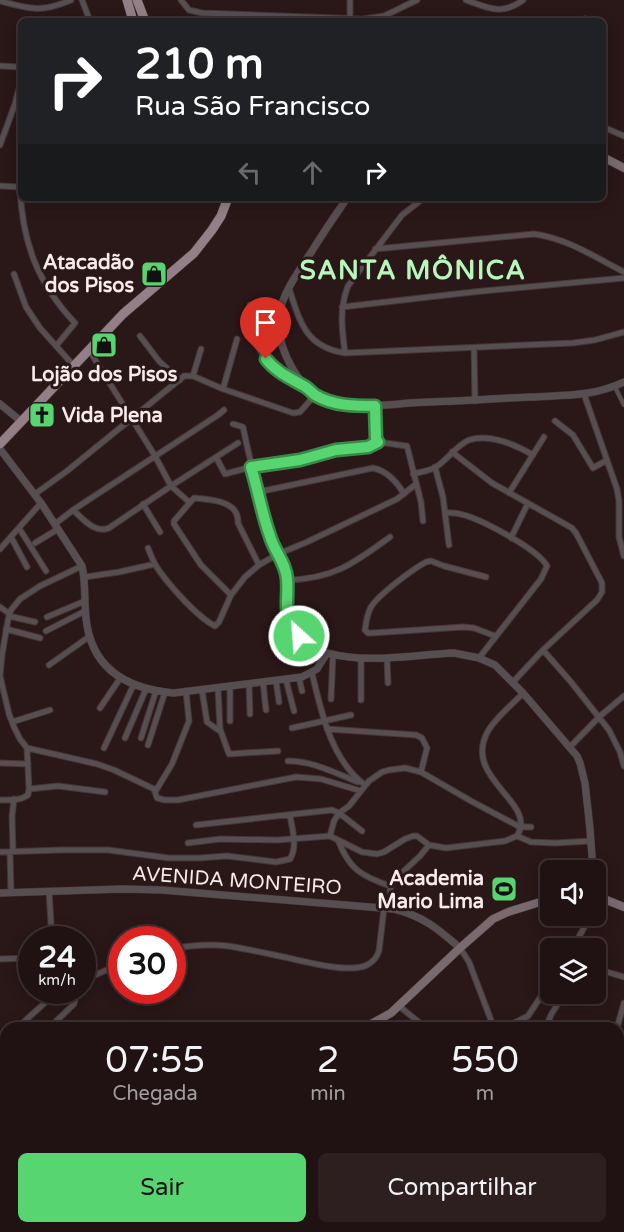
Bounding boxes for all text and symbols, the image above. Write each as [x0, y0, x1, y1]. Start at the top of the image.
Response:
text: 210 m [135, 39, 264, 90]
icon: right [36, 42, 114, 120]
text: Rua São Francisco [135, 90, 371, 123]
icon: left [233, 156, 266, 189]
icon: ahead [296, 156, 329, 189]
icon: right [359, 156, 392, 189]
place label: Atacadão dos Pisos [43, 251, 134, 298]
district label: SANTA MÔNICA [300, 254, 526, 286]
shop icon: Atacadão dos Pisos [139, 259, 169, 289]
pin [240, 297, 291, 359]
icon: arrive [249, 306, 282, 339]
shop icon: Lojão dos Pisos [89, 330, 119, 360]
place label: Lojão dos Pisos [31, 363, 178, 387]
church icon: Vida Plena [27, 400, 57, 430]
place label: Vida Plena [62, 404, 163, 428]
position arrow [267, 604, 331, 668]
map controls [540, 860, 606, 1004]
button: sound [540, 860, 606, 926]
street label: AVENIDA MONTEIRO [131, 862, 343, 900]
place label: Academia Mario Lima [377, 867, 484, 914]
sports icon: Academia Mario Lima [489, 874, 519, 904]
speed limit sign: 30 [108, 926, 186, 1004]
button: layers [540, 938, 606, 1004]
text: 24 [38, 939, 76, 976]
text: km/h [38, 971, 76, 989]
text: 07:55 [105, 1039, 205, 1082]
text: 2 [317, 1039, 339, 1082]
text: 550 [451, 1039, 519, 1082]
text: Chegada [113, 1082, 198, 1106]
text: min [310, 1082, 346, 1106]
text: m [476, 1082, 494, 1106]
button: Sair [18, 1153, 306, 1222]
button: Compartilhar [318, 1153, 606, 1222]

